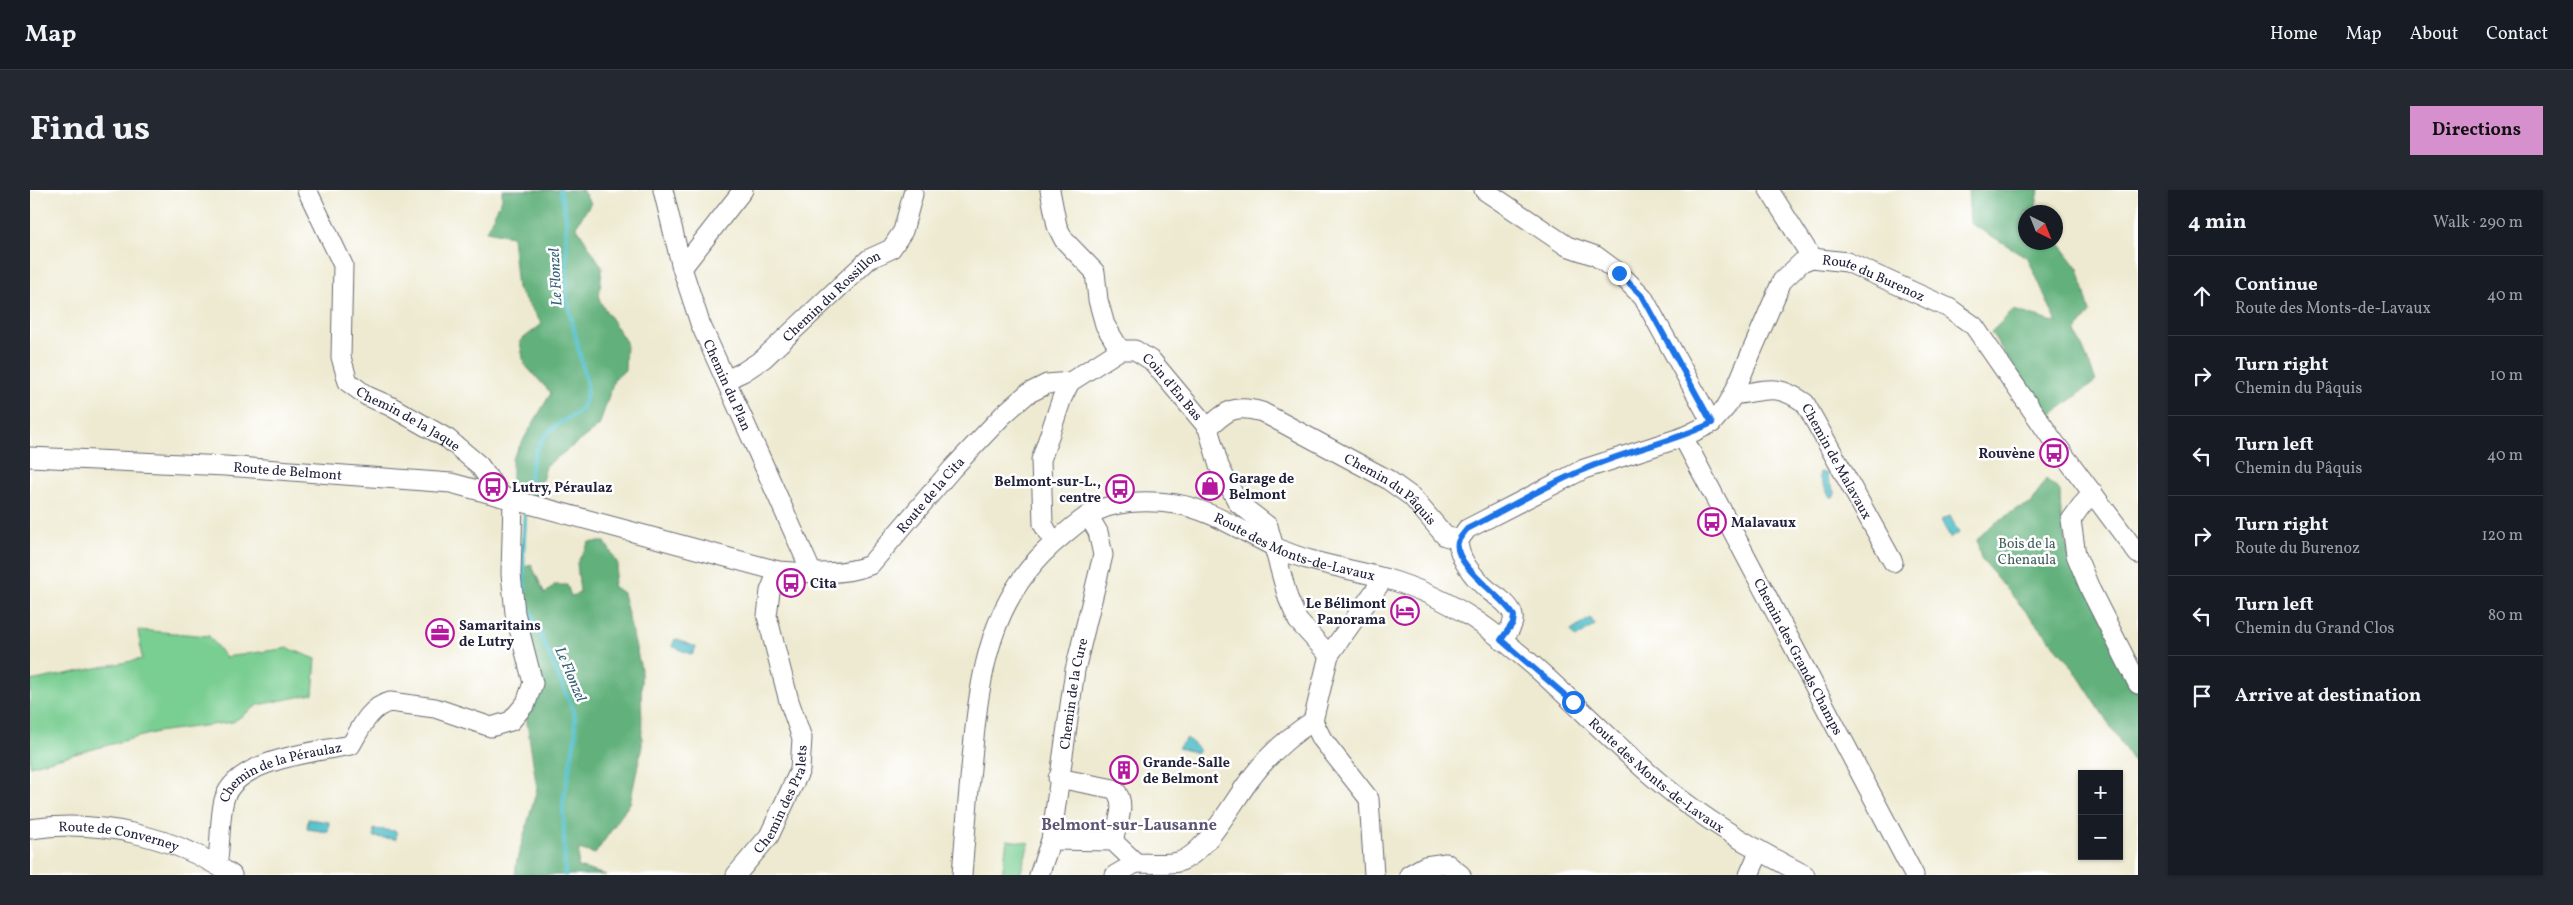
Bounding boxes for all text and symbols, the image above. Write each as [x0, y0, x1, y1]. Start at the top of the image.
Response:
text: Map [25, 18, 76, 52]
text: Home [2270, 22, 2318, 47]
text: Map [2346, 22, 2382, 47]
text: About [2410, 22, 2458, 47]
text: Contact [2486, 22, 2548, 47]
text: Find us [30, 106, 150, 154]
button: Directions [2410, 106, 2543, 155]
north arrow [2018, 205, 2063, 250]
text: 4 min [2188, 208, 2247, 237]
text: Walk · 290 m [2433, 212, 2523, 234]
water label: Le Flonzel [544, 247, 569, 306]
street label: Chemin du Rossillon [779, 247, 884, 347]
street label: Route du Burenoz [1821, 251, 1927, 307]
route end [1608, 262, 1631, 285]
text: Continue [2235, 272, 2318, 298]
icon: ahead [2188, 282, 2216, 310]
text: 40 m [2487, 285, 2523, 307]
text: Route des Monts-de-Lavaux [2235, 298, 2431, 320]
street label: Chemin du Plan [698, 337, 755, 434]
street label: Coin d'En Bas [1138, 349, 1206, 425]
text: Turn right [2235, 352, 2328, 378]
icon: right [2188, 362, 2216, 390]
text: 10 m [2490, 365, 2523, 387]
text: Chemin du Pâquis [2235, 378, 2362, 400]
street label: Chemin de la Jaque [351, 383, 464, 457]
street label: Chemin de Malavaux [1796, 401, 1876, 523]
text: Turn left [2235, 432, 2314, 458]
bus stop icon: Rouvène [2039, 438, 2069, 468]
icon: left [2188, 442, 2216, 470]
place label: Rouvène [1978, 445, 2035, 464]
text: 40 m [2487, 445, 2523, 467]
street label: Chemin du Pâquis [1340, 450, 1440, 530]
street label: Route de la Cita [893, 453, 970, 538]
text: Chemin du Pâquis [2235, 458, 2362, 480]
street label: Route de Belmont [232, 459, 343, 486]
place label: Garage de Belmont [1229, 470, 1294, 505]
shop icon: Garage de Belmont [1195, 471, 1225, 501]
bus stop icon: Lutry, Péraulaz [478, 472, 508, 502]
place label: Belmont-sur-L., centre [994, 473, 1101, 508]
bus stop icon: Belmont-sur-L., centre [1105, 474, 1135, 504]
place label: Lutry, Péraulaz [512, 479, 612, 498]
bus stop icon: Malavaux [1697, 507, 1727, 537]
street label: Route des Monts-de-Lavaux [1210, 509, 1377, 586]
text: Turn right [2235, 512, 2328, 538]
place label: Malavaux [1731, 514, 1796, 533]
icon: right [2188, 522, 2216, 550]
text: 120 m [2481, 525, 2523, 547]
park label: Bois de la Chenaula [1998, 535, 2056, 570]
text: Route du Burenoz [2235, 538, 2360, 560]
bus stop icon: Cita [776, 568, 806, 598]
place label: Cita [810, 575, 837, 594]
street label: Chemin des Grands Champs [1748, 576, 1846, 739]
text: Turn left [2235, 592, 2314, 618]
place label: Le Bélimont Panorama [1306, 595, 1386, 630]
hotel icon: Le Bélimont Panorama [1390, 596, 1420, 626]
icon: left [2188, 602, 2216, 630]
text: 80 m [2488, 605, 2523, 627]
place label: Samaritains de Lutry [459, 617, 541, 652]
office icon: Samaritains de Lutry [425, 618, 455, 648]
text: Chemin du Grand Clos [2235, 618, 2394, 640]
street label: Chemin de la Cure [1056, 636, 1094, 751]
water label: Le Flonzel [549, 644, 591, 706]
icon: arrive [2188, 682, 2216, 710]
text: Arrive at destination [2235, 683, 2421, 709]
route start [1562, 691, 1585, 714]
street label: Route des Monts-de-Lavaux [1584, 714, 1728, 838]
street label: Chemin de la Péraulaz [216, 739, 343, 805]
street label: Chemin des Pralets [750, 745, 813, 858]
place label: Grande-Salle de Belmont [1143, 754, 1230, 789]
building icon: Grande-Salle de Belmont [1109, 755, 1139, 785]
map controls [2078, 770, 2123, 860]
button: + [2078, 770, 2123, 815]
district label: Belmont-sur-Lausanne [1041, 815, 1217, 837]
button: − [2078, 815, 2123, 860]
street label: Route de Converney [58, 818, 182, 857]

